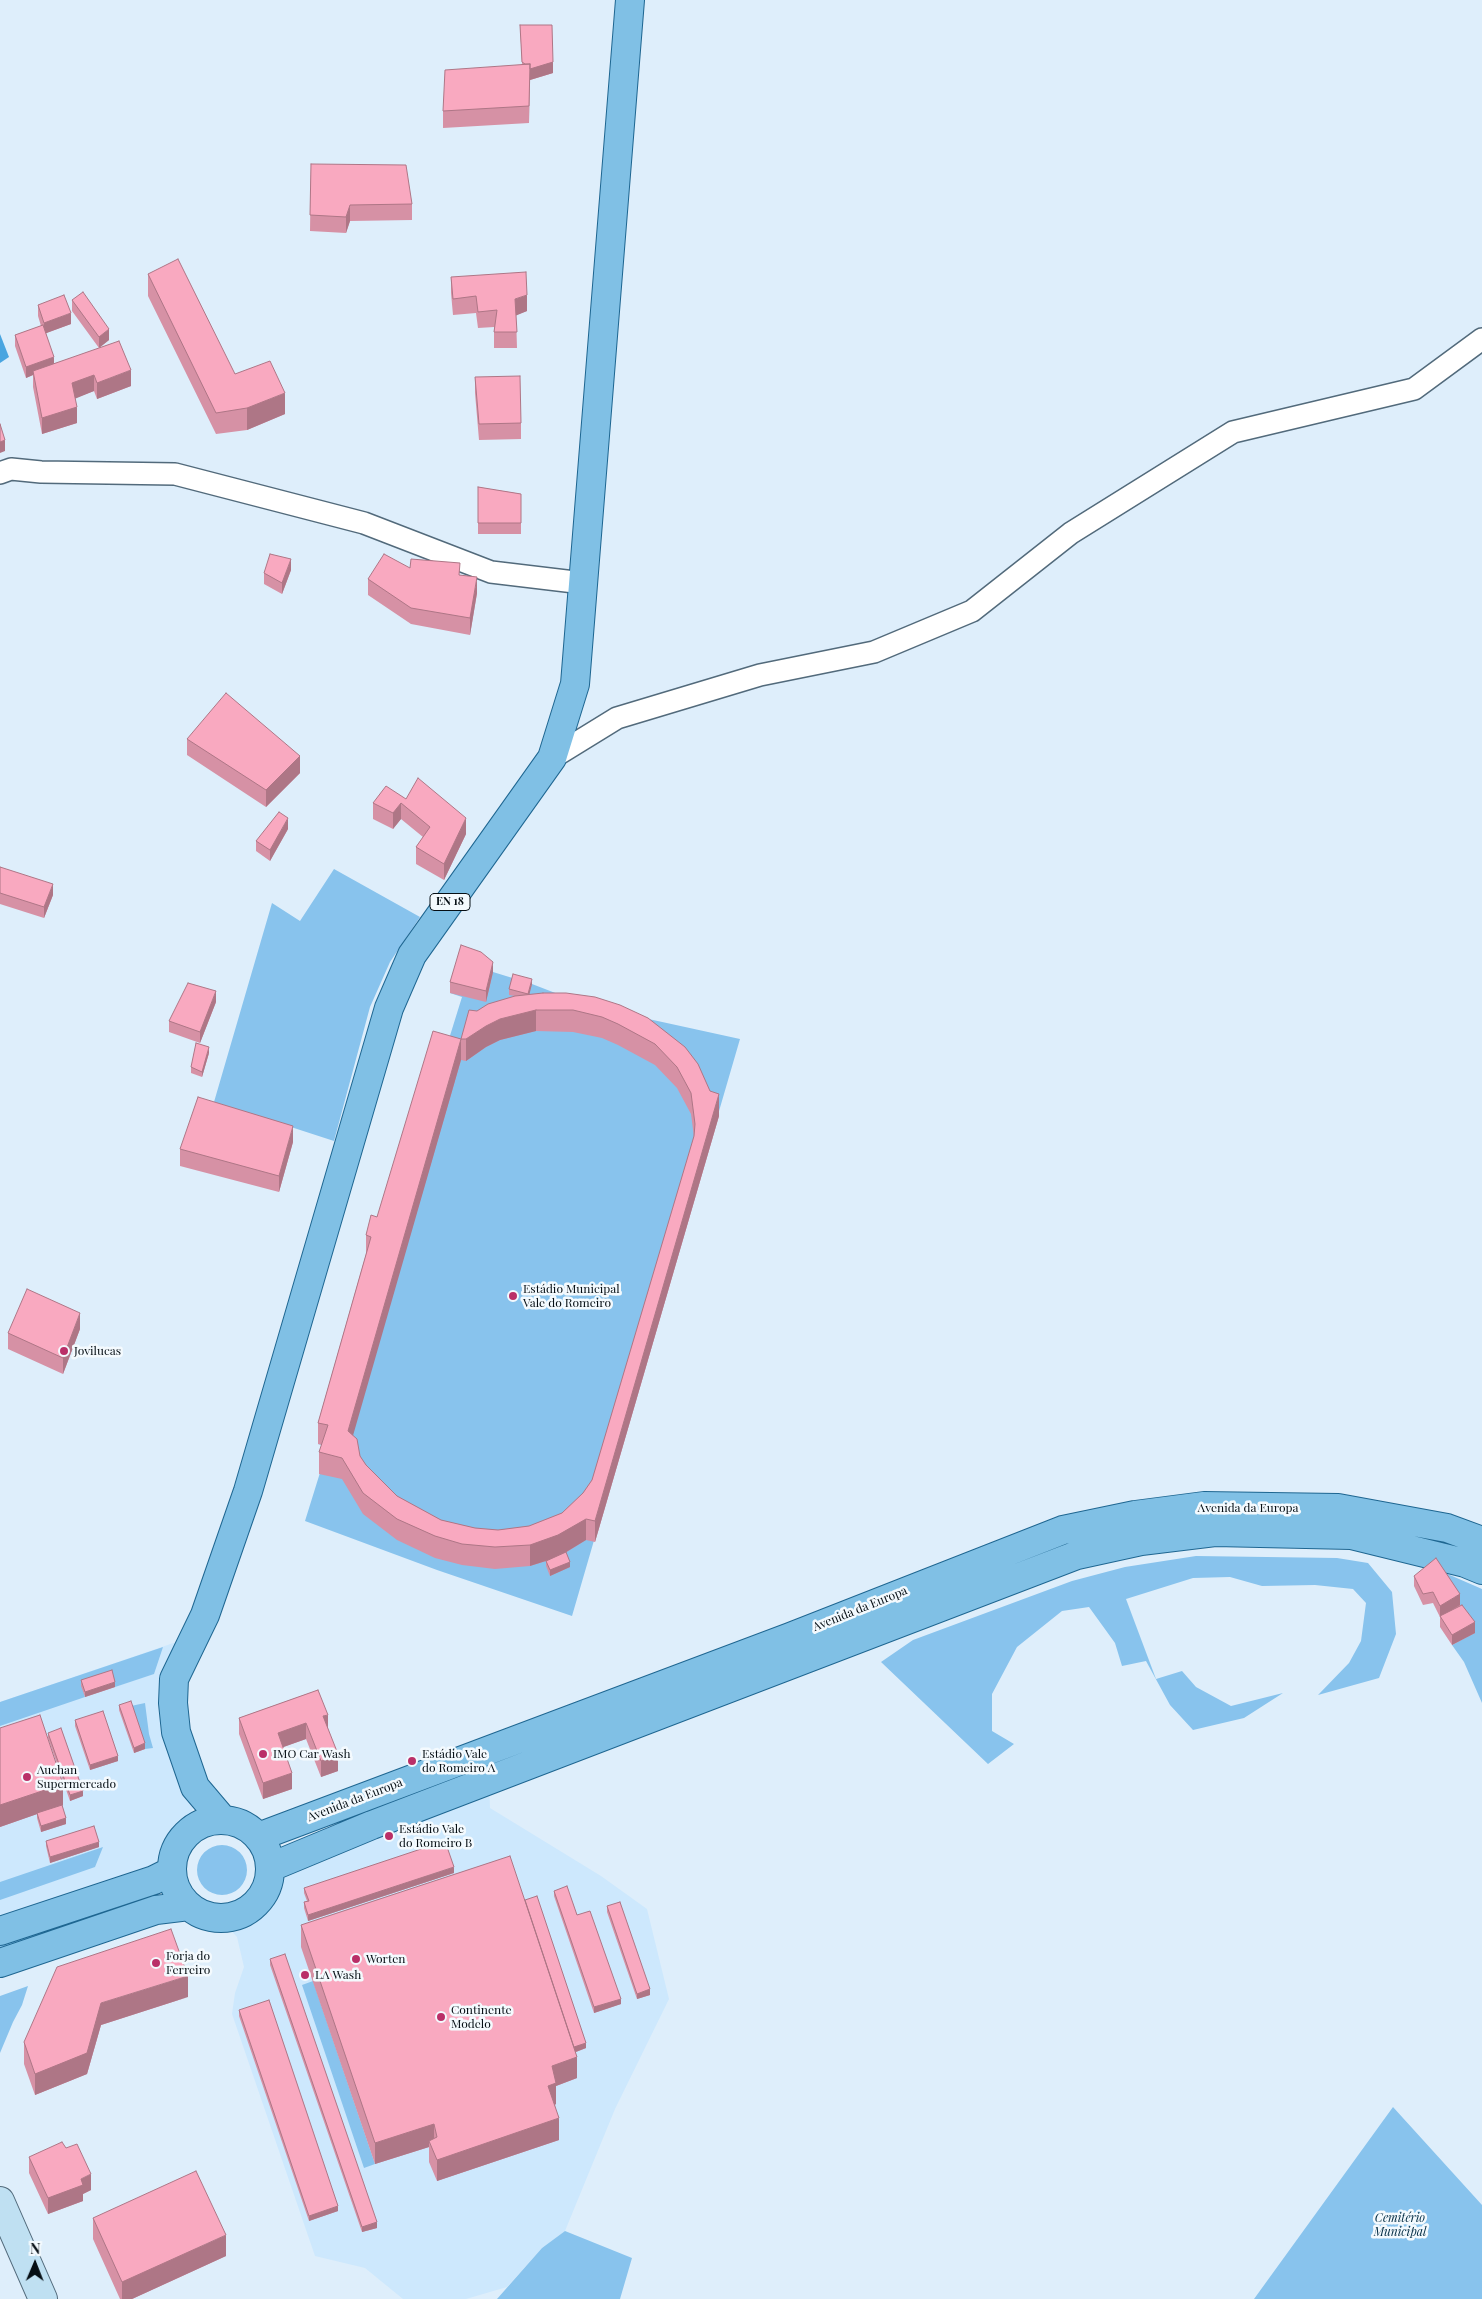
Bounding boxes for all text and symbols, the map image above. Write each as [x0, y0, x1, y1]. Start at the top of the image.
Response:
road number: EN 18 [430, 894, 470, 910]
place label: Estádio Municipal Vale do Romeiro [523, 1282, 620, 1310]
marker: Estádio Municipal Vale do Romeiro [507, 1290, 519, 1302]
place label: Jovilucas [74, 1344, 121, 1358]
marker: Jovilucas [58, 1345, 70, 1357]
street label: Avenida da Europa [1198, 1501, 1298, 1515]
street label: Avenida da Europa [811, 1583, 909, 1635]
place label: IMO Car Wash [273, 1747, 351, 1761]
place label: Estádio Vale do Romeiro A [422, 1747, 495, 1775]
marker: IMO Car Wash [257, 1748, 269, 1760]
marker: Estádio Vale do Romeiro A [406, 1755, 418, 1767]
place label: Auchan Supermercado [37, 1763, 116, 1791]
marker: Auchan Supermercado [21, 1771, 33, 1783]
street label: Avenida da Europa [305, 1775, 405, 1825]
place label: Estádio Vale do Romeiro B [399, 1822, 472, 1850]
marker: Estádio Vale do Romeiro B [383, 1830, 395, 1842]
place label: Forja do Ferreiro [166, 1949, 210, 1977]
place label: Worten [366, 1952, 405, 1966]
marker: Worten [350, 1953, 362, 1965]
marker: Forja do Ferreiro [150, 1957, 162, 1969]
place label: LA Wash [315, 1968, 361, 1982]
marker: LA Wash [299, 1969, 311, 1981]
place label: Continente Modelo [451, 2003, 511, 2031]
marker: Continente Modelo [435, 2011, 447, 2023]
park label: Cemitério Municipal [1374, 2211, 1426, 2239]
north arrow [10, 2239, 60, 2289]
text: N [30, 2239, 40, 2258]

